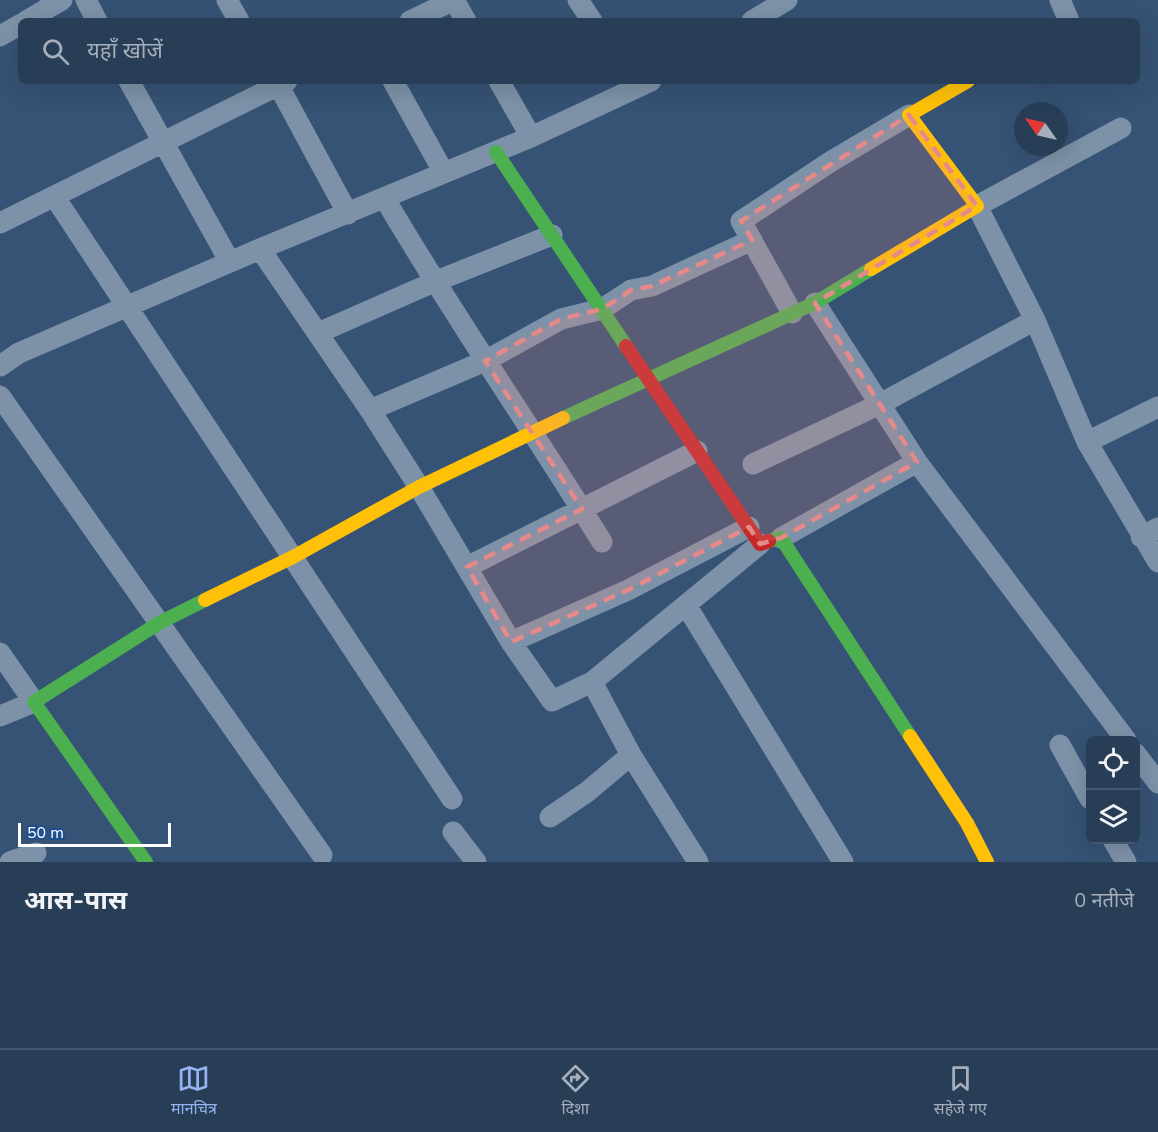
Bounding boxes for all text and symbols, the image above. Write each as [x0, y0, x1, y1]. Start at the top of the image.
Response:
search box [18, 18, 1140, 84]
icon: search [39, 35, 72, 68]
text: यहाँ खोजें [87, 36, 163, 66]
north arrow [1014, 102, 1068, 156]
map controls [1086, 736, 1140, 844]
button: locate [1086, 736, 1140, 790]
button: layers [1086, 790, 1140, 844]
scale bar [18, 820, 171, 848]
text: 50 m [27, 822, 64, 844]
text: आस-पास [24, 883, 127, 918]
text: 0 नतीजे [1074, 887, 1134, 914]
tab: मानचित्र [171, 1062, 217, 1121]
tab: दिशा [559, 1062, 592, 1121]
tab: सहेजे गए [934, 1062, 987, 1121]

